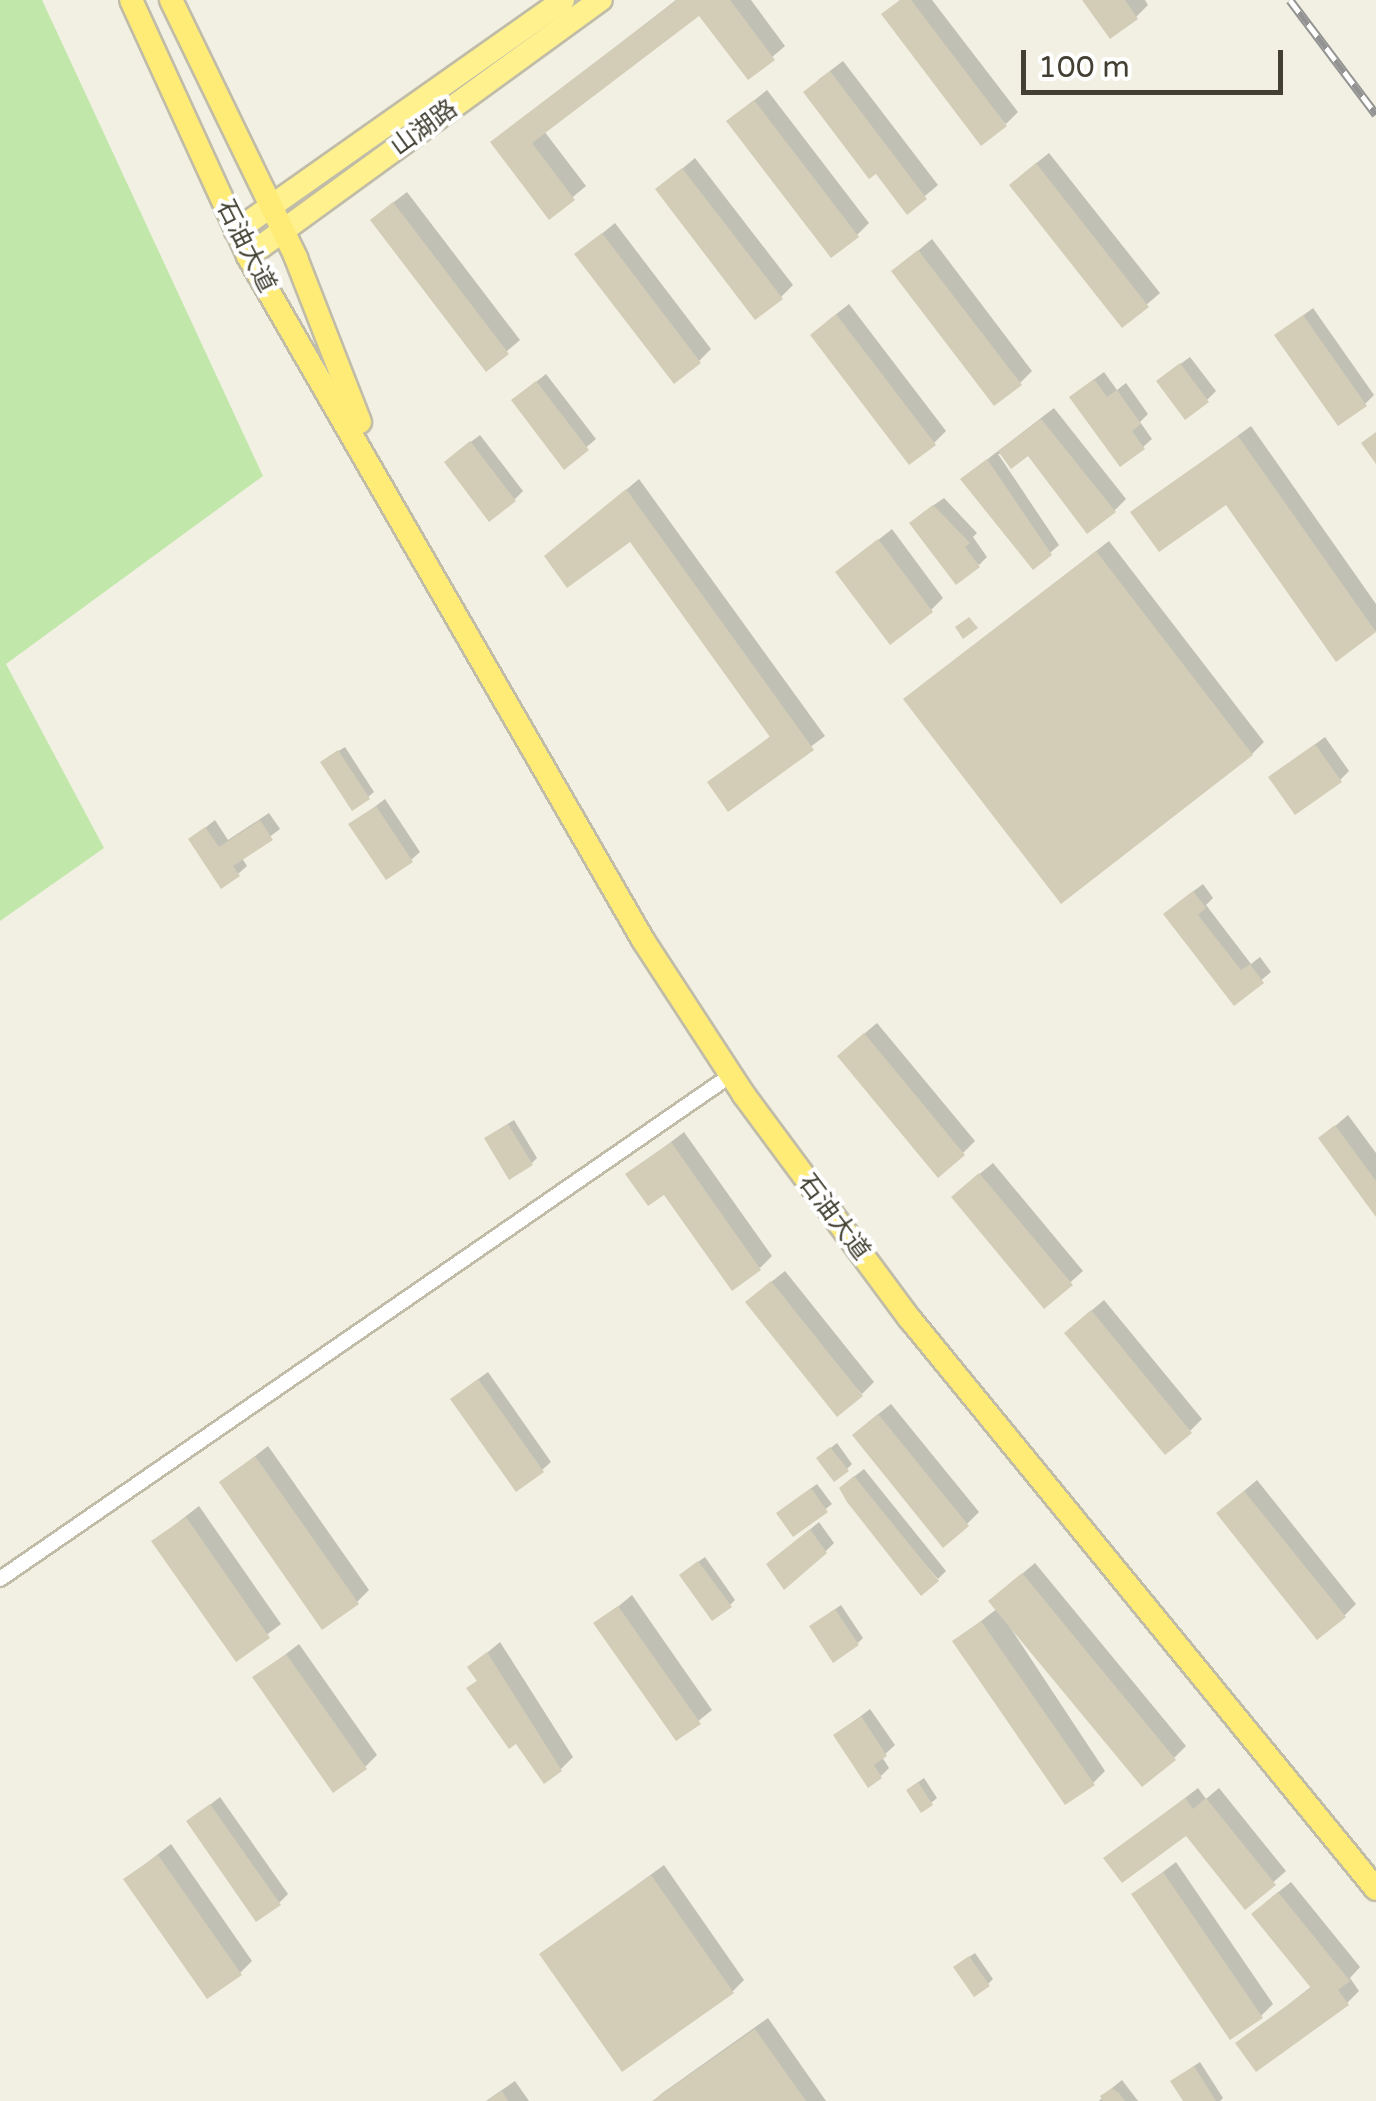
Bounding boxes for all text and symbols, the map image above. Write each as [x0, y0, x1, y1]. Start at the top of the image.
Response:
scale bar [1026, 30, 1288, 92]
text: 100 m [1038, 49, 1130, 86]
street label: 山湖路 [385, 94, 463, 162]
street label: 石油大道 [210, 195, 282, 297]
street label: 石油大道 [792, 1168, 876, 1266]

